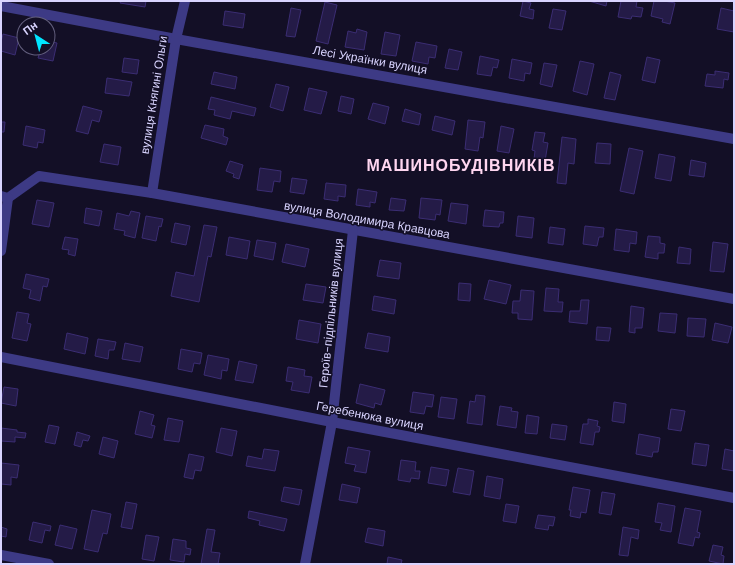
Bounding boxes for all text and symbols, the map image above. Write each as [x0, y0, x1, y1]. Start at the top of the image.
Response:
north arrow [16, 16, 56, 56]
text: Пн [20, 18, 40, 38]
street label: вулиця Княгині Ольги [137, 35, 171, 155]
street label: Лесі Українки вулиця [311, 42, 429, 78]
district label: МАШИНОБУДІВНИКІВ [367, 155, 555, 176]
street label: вулиця Володимира Кравцова [283, 198, 452, 243]
street label: Героїв-підпільників вулиця [315, 237, 347, 389]
street label: Геребенюка вулиця [315, 398, 425, 434]

